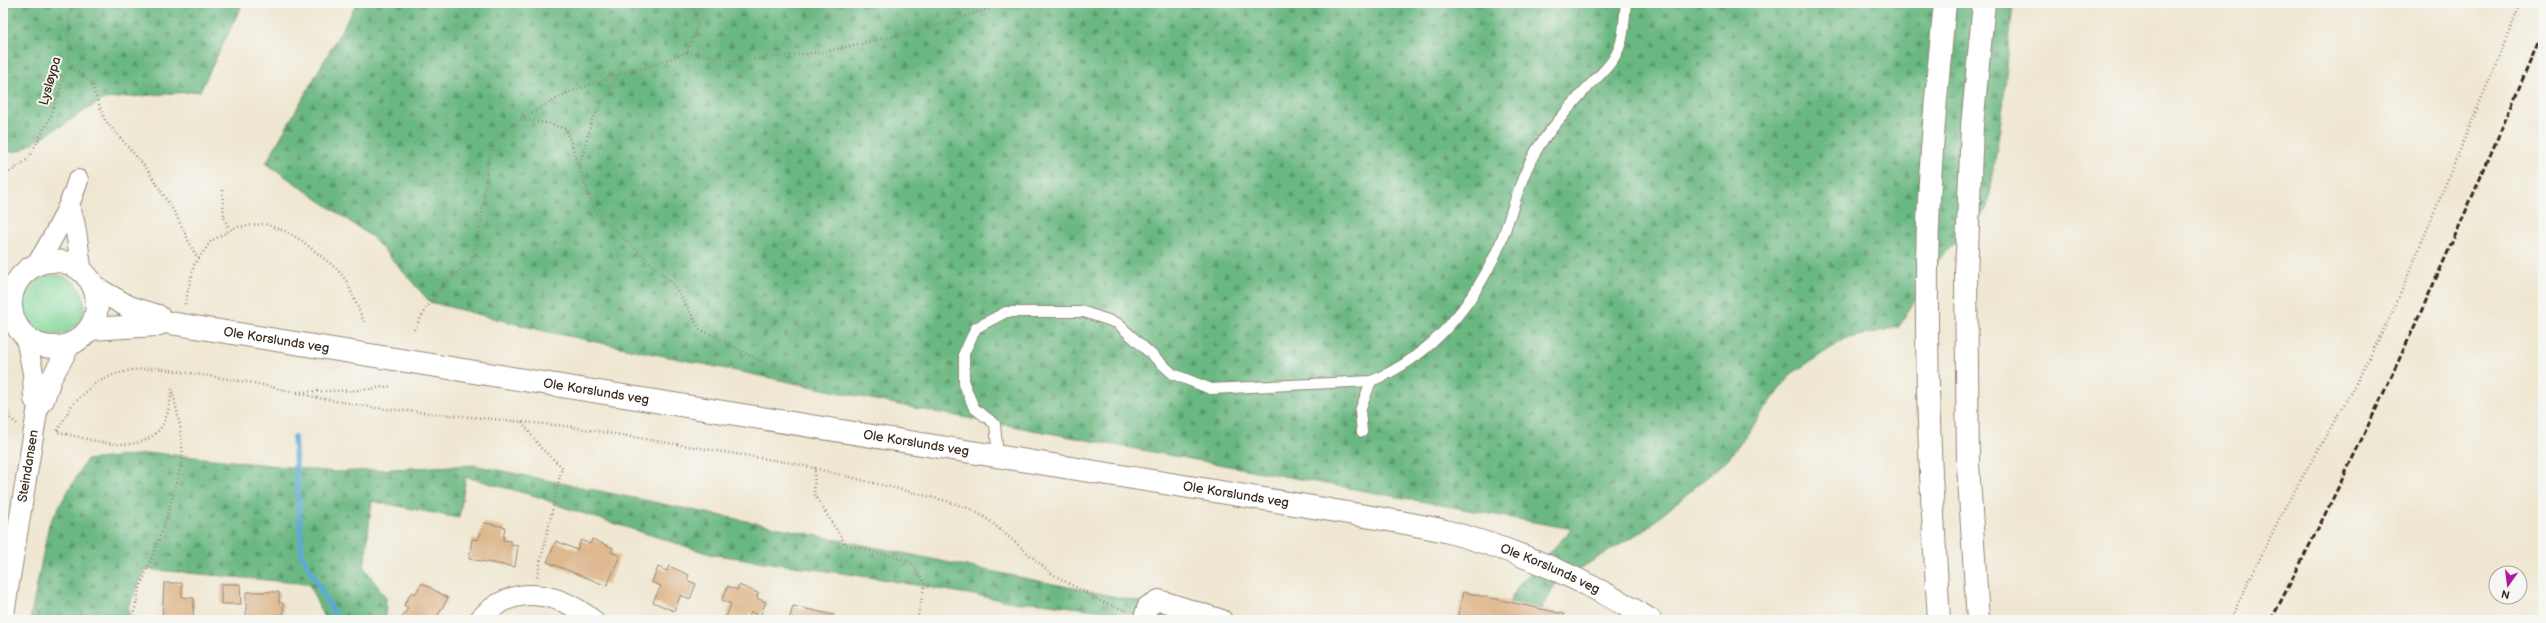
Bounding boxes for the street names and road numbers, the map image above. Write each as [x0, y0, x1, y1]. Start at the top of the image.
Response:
street label: Lysløypa [35, 55, 65, 107]
street label: Ole Korslunds veg [222, 324, 330, 356]
street label: Ole Korslunds veg [542, 375, 650, 408]
street label: Ole Korslunds veg [862, 427, 970, 460]
street label: Steindansen [14, 429, 42, 503]
street label: Ole Korslunds veg [1182, 478, 1290, 511]
street label: Ole Korslunds veg [1498, 541, 1603, 598]

